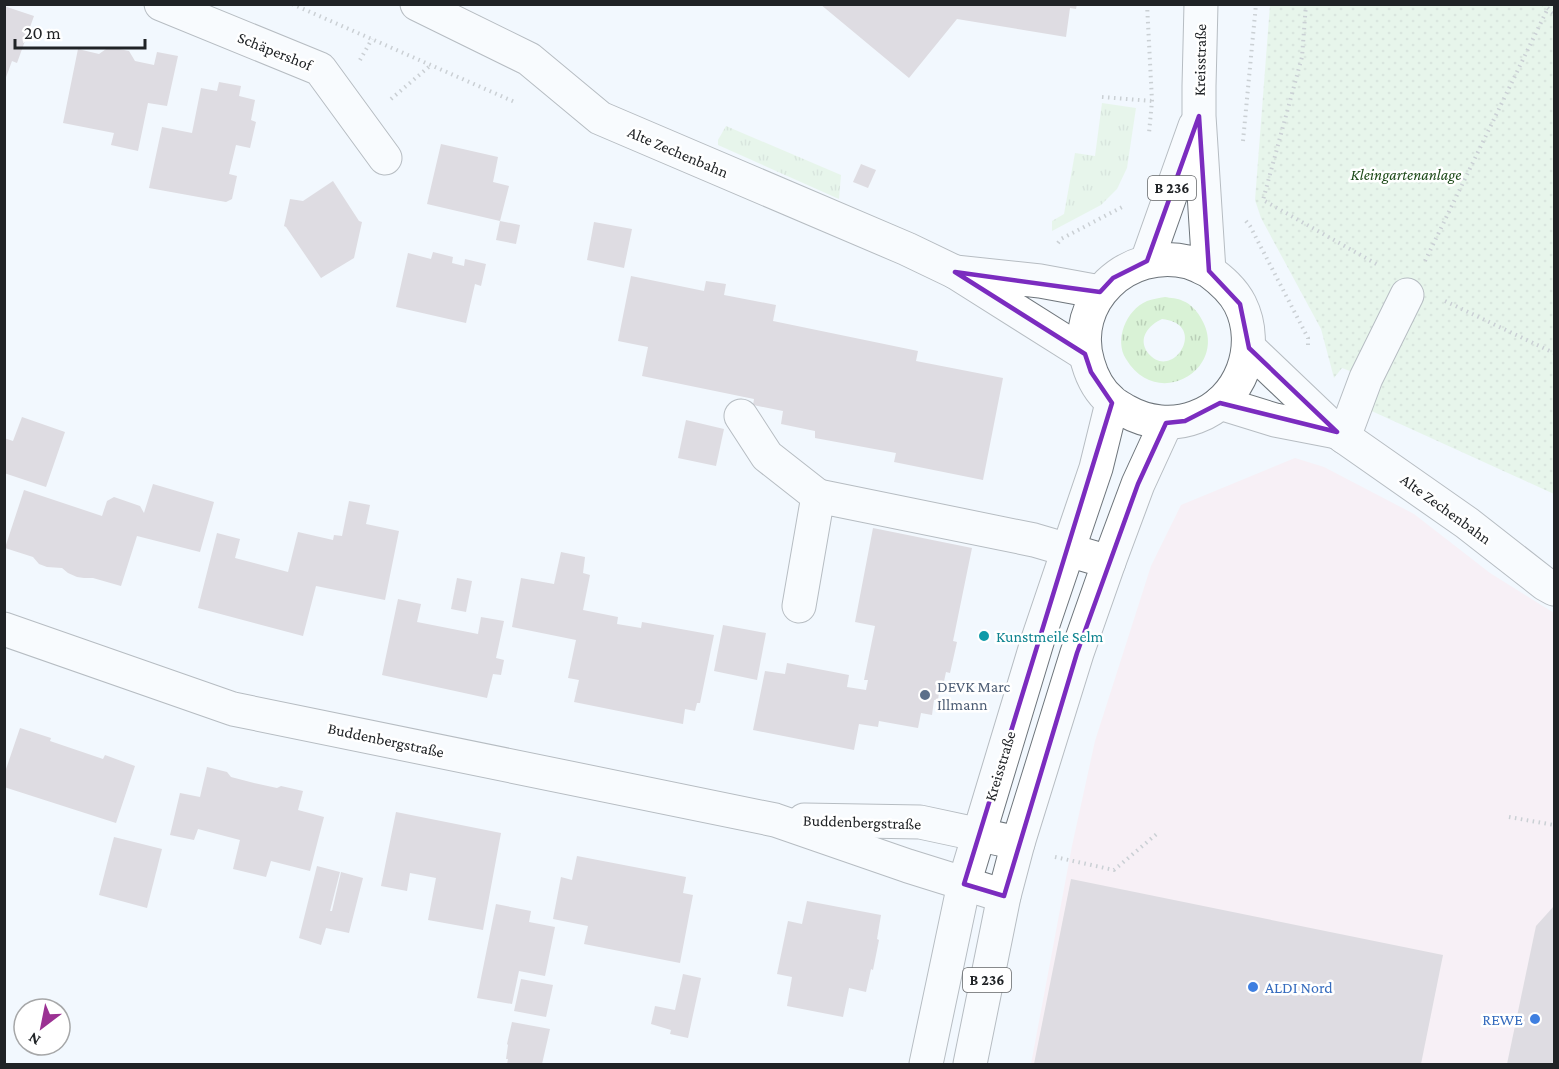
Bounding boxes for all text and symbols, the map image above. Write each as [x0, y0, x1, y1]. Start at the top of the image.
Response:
scale bar [15, 12, 146, 50]
text: 20 m [24, 23, 61, 43]
street label: Kreisstraße [1191, 24, 1209, 96]
street label: Schäpershof [235, 28, 316, 75]
street label: Alte Zechenbahn [625, 123, 731, 181]
park label: Kleingartenanlage [1351, 166, 1461, 184]
road number: B 236 [1148, 176, 1196, 200]
street label: Alte Zechenbahn [1398, 471, 1495, 548]
place label: Kunstmeile Selm [996, 628, 1104, 645]
marker: Kunstmeile Selm [977, 629, 991, 643]
place label: DEVK Marc Illmann [937, 678, 1010, 713]
marker: DEVK Marc Illmann [918, 688, 932, 702]
street label: Buddenbergstraße [326, 719, 446, 762]
street label: Kreisstraße [981, 729, 1019, 803]
street label: Buddenbergstraße [803, 811, 921, 834]
road number: B 236 [963, 968, 1011, 992]
place label: ALDI Nord [1265, 979, 1333, 996]
marker: ALDI Nord [1246, 980, 1260, 994]
north arrow [12, 997, 72, 1057]
place label: REWE [1482, 1011, 1523, 1028]
marker: REWE [1528, 1012, 1542, 1026]
text: N [25, 1029, 43, 1049]

